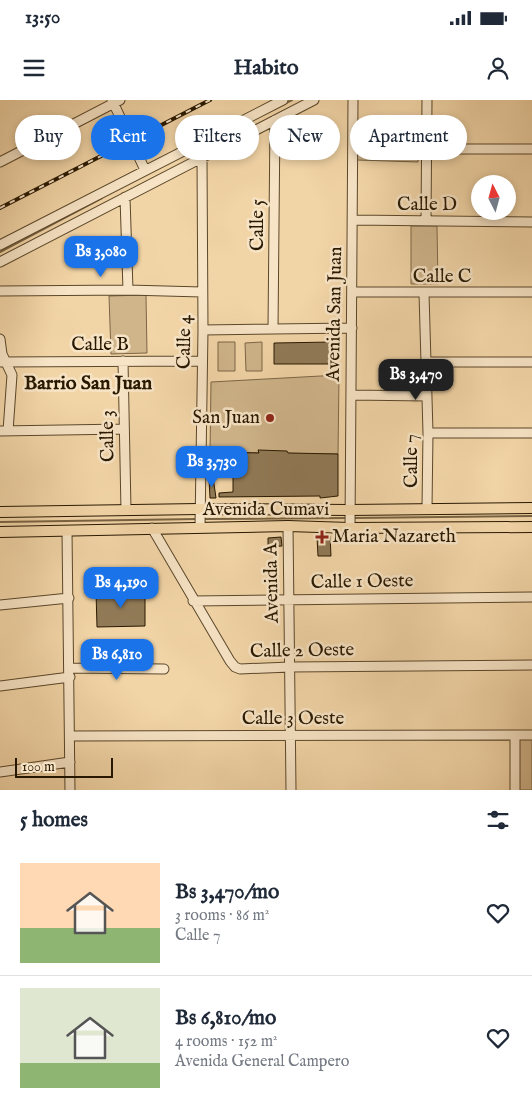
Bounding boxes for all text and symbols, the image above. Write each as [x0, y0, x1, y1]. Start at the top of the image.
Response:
text: 13:50 [25, 6, 60, 30]
icon: menu [20, 54, 48, 82]
text: Habito [233, 54, 299, 82]
icon: person [484, 54, 512, 82]
chip: Buy [15, 115, 81, 160]
chip: Rent [91, 115, 165, 160]
chip: Filters [175, 115, 259, 160]
chip: New [269, 115, 340, 160]
chip: Apartment [350, 115, 467, 160]
north arrow [471, 175, 516, 220]
map controls [471, 175, 516, 220]
street label: Calle D [397, 193, 457, 217]
street label: Calle 5 [246, 199, 270, 251]
pin: Bs 3,080 [49, 236, 153, 278]
text: Bs 3,080 [75, 242, 127, 262]
street label: Avenida San Juan [322, 246, 348, 383]
street label: Calle C [413, 265, 471, 289]
street label: Calle 4 [173, 314, 197, 369]
street label: Calle B [71, 333, 129, 357]
pin: Bs 3,470 [364, 358, 468, 401]
text: Bs 3,470 [389, 365, 443, 385]
district label: Barrio San Juan [24, 371, 152, 396]
place label: San Juan [192, 406, 260, 430]
street label: Calle 3 [96, 410, 120, 462]
marker: San Juan [264, 412, 276, 424]
street label: Calle 7 [400, 434, 424, 488]
pin: Bs 3,730 [160, 446, 264, 488]
text: Bs 3,730 [187, 452, 237, 472]
street label: Avenida Cumavi [202, 498, 329, 522]
place label: Maria Nazareth [332, 525, 456, 549]
marker: Maria Nazareth [316, 531, 328, 543]
street label: Avenida A [259, 542, 285, 624]
pin: Bs 4,190 [69, 566, 173, 609]
street label: Calle 1 Oeste [311, 569, 414, 595]
text: Bs 4,190 [94, 573, 148, 593]
pin: Bs 6,810 [65, 638, 169, 681]
street label: Calle 2 Oeste [250, 638, 355, 664]
text: Bs 6,810 [92, 645, 142, 665]
street label: Calle 3 Oeste [242, 707, 345, 731]
scale bar [15, 755, 112, 778]
text: 100 m [22, 758, 55, 776]
icon: filters [484, 806, 512, 834]
text: 5 homes [20, 807, 88, 834]
text: Bs 3,470/mo [175, 879, 279, 906]
icon: home [60, 883, 120, 943]
icon: heart [484, 899, 512, 927]
text: 3 rooms · 86 m² [175, 906, 269, 926]
text: Calle 7 [175, 926, 220, 946]
text: Bs 6,810/mo [175, 1005, 276, 1032]
icon: home [60, 1008, 120, 1068]
icon: heart [484, 1024, 512, 1052]
text: 4 rooms · 152 m² [175, 1032, 277, 1052]
text: Avenida General Campero [175, 1052, 349, 1072]

